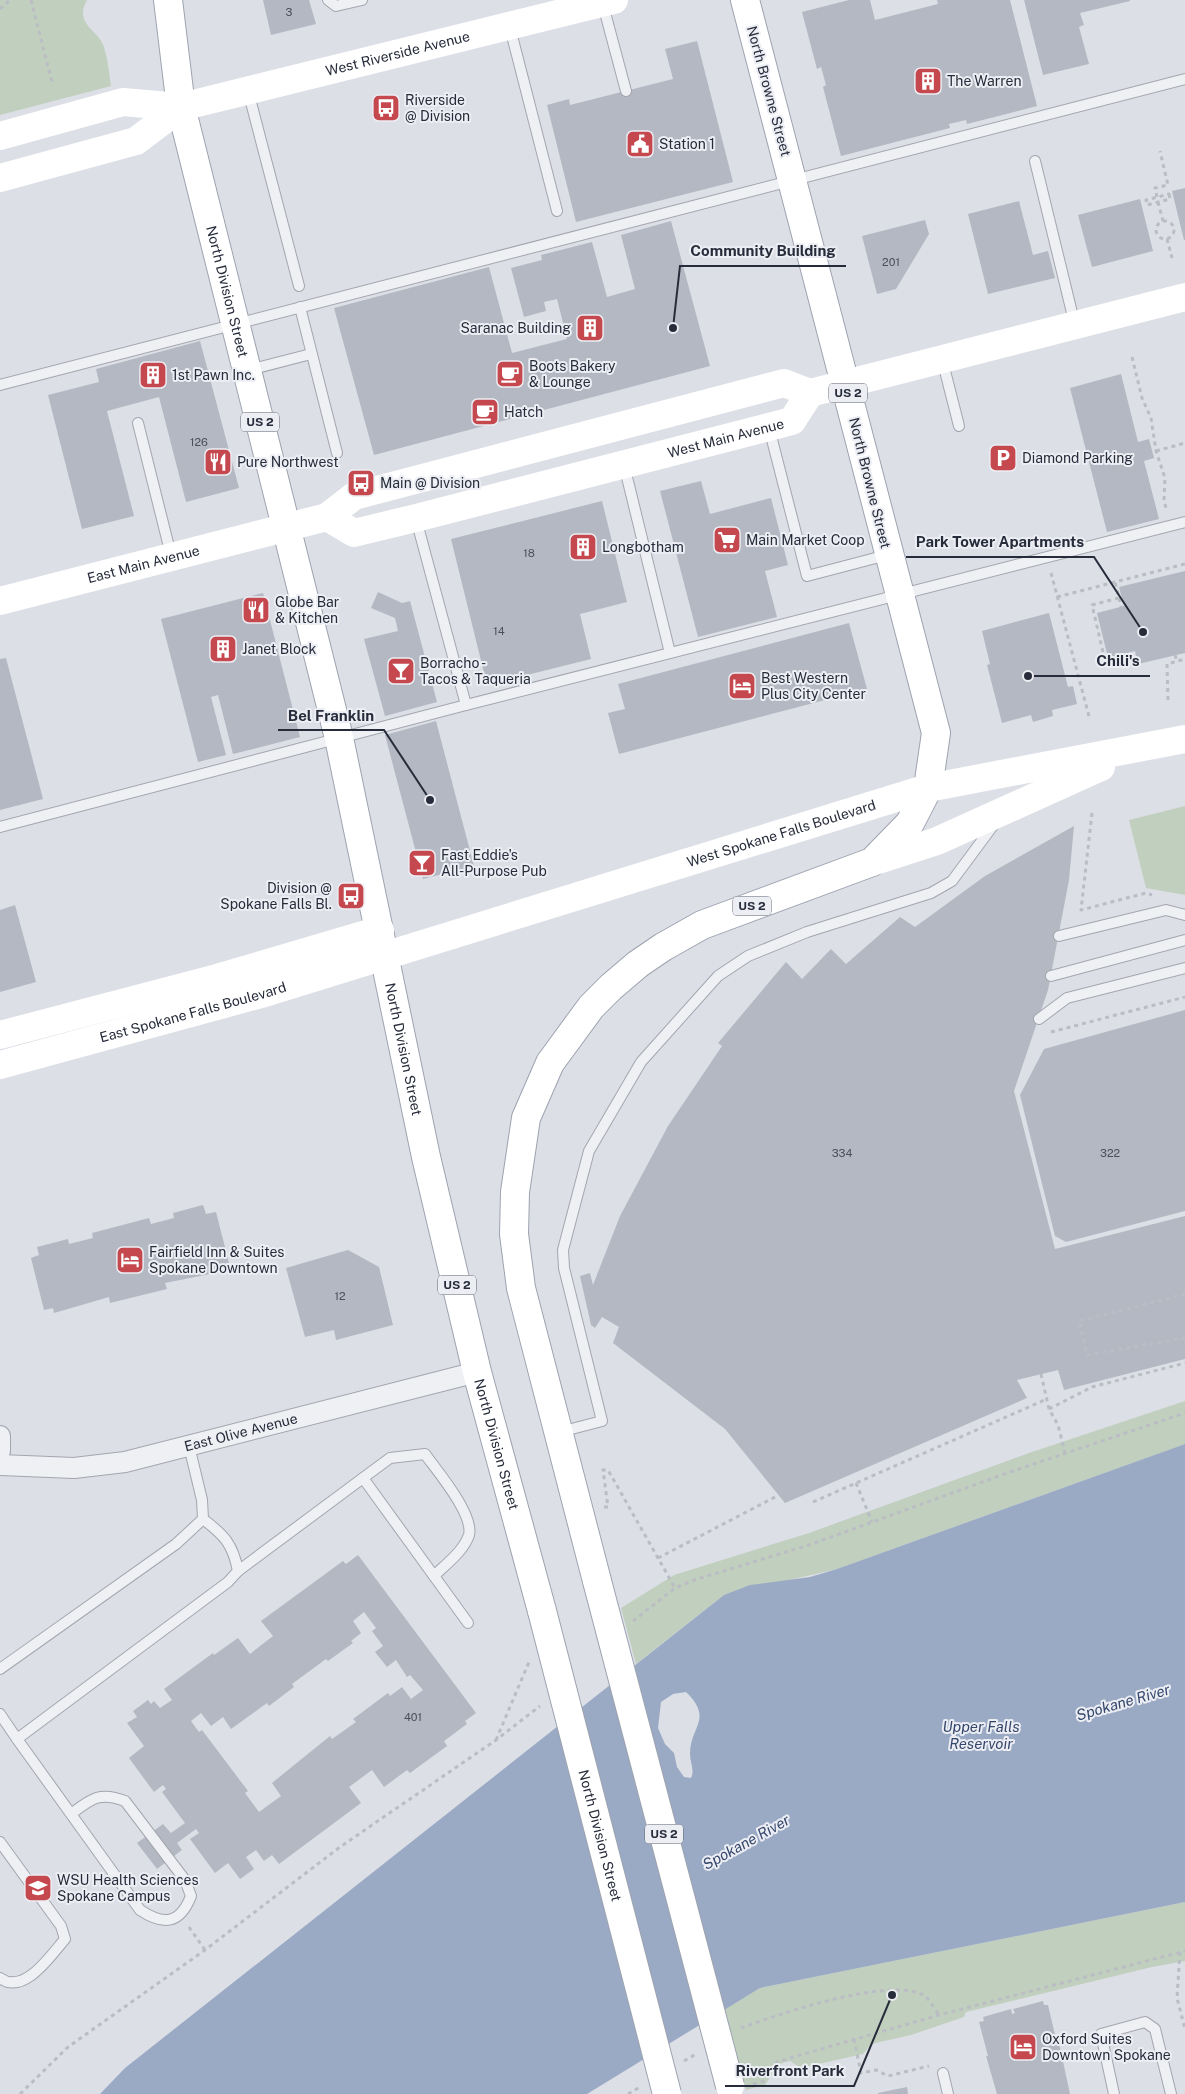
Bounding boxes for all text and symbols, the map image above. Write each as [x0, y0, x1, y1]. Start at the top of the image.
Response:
house number: 3 [286, 6, 293, 18]
street label: North Browne Street [744, 24, 794, 158]
street label: West Riverside Avenue [324, 28, 471, 79]
building icon: The Warren [913, 66, 943, 96]
place label: The Warren [947, 73, 1022, 89]
place label: Riverside @ Division [405, 92, 470, 124]
bus stop icon: Riverside @ Division [371, 93, 401, 123]
public building icon: Station 1 [625, 129, 655, 159]
place label: Station 1 [659, 136, 715, 152]
street label: North Division Street [203, 224, 251, 359]
callout: Community Building [680, 236, 846, 266]
text: Community Building [690, 242, 836, 259]
house number: 201 [882, 256, 900, 268]
building icon: Saranac Building [575, 313, 605, 343]
place label: Saranac Building [460, 320, 571, 336]
place label: Boots Bakery & Lounge [529, 358, 616, 390]
cafe icon: Boots Bakery & Lounge [495, 359, 525, 389]
building icon: 1st Pawn Inc. [138, 360, 168, 390]
place label: 1st Pawn Inc. [172, 367, 255, 383]
road number: US 2 [829, 383, 867, 402]
cafe icon: Hatch [470, 397, 500, 427]
place label: Hatch [504, 404, 543, 420]
road number: US 2 [241, 412, 279, 432]
street label: West Main Avenue [666, 415, 786, 461]
street label: North Browne Street [846, 416, 894, 550]
house number: 126 [190, 436, 208, 448]
parking icon: Diamond Parking [988, 443, 1018, 473]
restaurant icon: Pure Northwest [203, 447, 233, 477]
place label: Diamond Parking [1022, 450, 1133, 466]
place label: Pure Northwest [237, 454, 339, 470]
bus stop icon: Main @ Division [346, 468, 376, 498]
place label: Main @ Division [380, 475, 480, 491]
supermarket icon: Main Market Coop [712, 525, 742, 555]
callout: Park Tower Apartments [906, 527, 1094, 557]
building icon: Longbotham [568, 532, 598, 562]
place label: Main Market Coop [746, 532, 864, 548]
text: Park Tower Apartments [916, 533, 1084, 550]
place label: Longbotham [602, 539, 684, 555]
street label: East Main Avenue [85, 542, 201, 586]
house number: 18 [523, 547, 535, 559]
place label: Globe Bar & Kitchen [275, 594, 339, 626]
restaurant icon: Globe Bar & Kitchen [241, 595, 271, 625]
house number: 14 [493, 625, 505, 637]
building icon: Janet Block [208, 634, 238, 664]
place label: Janet Block [242, 641, 316, 657]
callout: Chili's [1087, 646, 1150, 676]
text: Chili's [1096, 652, 1140, 669]
place label: Borracho - Tacos & Taqueria [420, 655, 531, 687]
bar icon: Borracho - Tacos & Taqueria [386, 656, 416, 686]
place label: Best Western Plus City Center [761, 670, 866, 702]
hotel icon: Best Western Plus City Center [727, 671, 757, 701]
callout: Bel Franklin [278, 700, 384, 730]
text: Bel Franklin [288, 707, 374, 724]
street label: West Spokane Falls Boulevard [685, 797, 878, 870]
place label: Fast Eddie's All-Purpose Pub [441, 847, 547, 879]
bar icon: Fast Eddie's All-Purpose Pub [407, 848, 437, 878]
place label: Division @ Spokane Falls Bl. [220, 880, 332, 912]
bus stop icon: Division @ Spokane Falls Bl. [336, 881, 366, 911]
road number: US 2 [733, 896, 771, 916]
street label: East Spokane Falls Boulevard [98, 979, 288, 1046]
street label: North Division Street [382, 981, 425, 1117]
house number: 334 [832, 1147, 852, 1159]
house number: 322 [1100, 1147, 1120, 1159]
place label: Fairfield Inn & Suites Spokane Downtown [149, 1244, 284, 1276]
hotel icon: Fairfield Inn & Suites Spokane Downtown [115, 1245, 145, 1275]
road number: US 2 [438, 1276, 476, 1294]
house number: 12 [334, 1290, 346, 1302]
street label: North Division Street [471, 1377, 522, 1512]
street label: East Olive Avenue [183, 1410, 299, 1455]
water label: Spokane River [1074, 1680, 1172, 1724]
house number: 401 [404, 1711, 422, 1723]
water label: Upper Falls Reservoir [942, 1718, 1020, 1752]
street label: North Division Street [575, 1768, 625, 1903]
water label: Spokane River [700, 1811, 793, 1873]
road number: US 2 [645, 1825, 683, 1844]
place label: WSU Health Sciences Spokane Campus [57, 1872, 198, 1904]
school or university icon: WSU Health Sciences Spokane Campus [23, 1873, 53, 1903]
place label: Oxford Suites Downtown Spokane [1042, 2031, 1171, 2063]
hotel icon: Oxford Suites Downtown Spokane [1008, 2032, 1038, 2062]
callout: Riverfront Park [725, 2056, 854, 2086]
text: Riverfront Park [735, 2062, 845, 2079]

